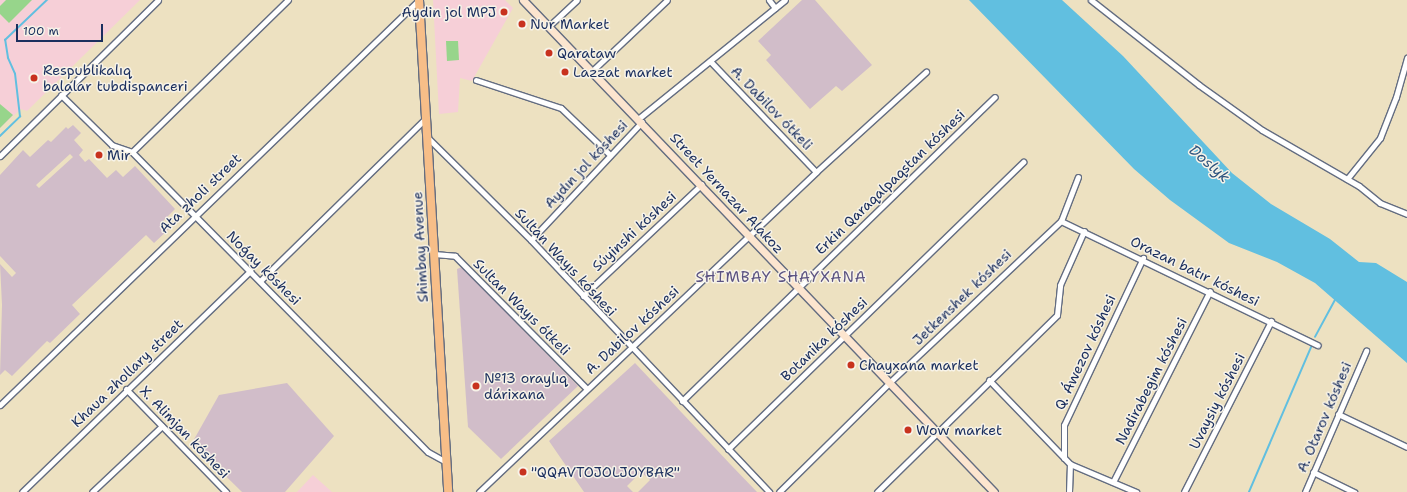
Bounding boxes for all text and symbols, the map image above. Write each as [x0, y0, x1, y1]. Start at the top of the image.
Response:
place label: Aydin jol MPJ [402, 4, 496, 20]
marker: Aydin jol MPJ [499, 7, 509, 17]
scale bar [18, 16, 105, 42]
place label: Nur Market [530, 16, 609, 32]
marker: Nur Market [517, 19, 527, 29]
text: 100 m [23, 23, 59, 39]
place label: Qarataw [557, 45, 616, 61]
marker: Qarataw [544, 48, 554, 58]
place label: Respublikalıq balalar tubdispanceri [43, 62, 188, 94]
street label: A. Dabilov ótkeli [728, 63, 816, 153]
place label: Lazzat market [573, 64, 673, 80]
marker: Lazzat market [560, 67, 570, 77]
marker: Respublikalıq balalar tubdispanceri [28, 72, 40, 84]
street label: Erkin Qaraqalpaqstan kóshesi [812, 106, 968, 258]
street label: Aydın jol kóshesi [541, 116, 631, 212]
street label: Street Yernazar Alakoz [667, 129, 787, 257]
water label: Doslyk [1185, 141, 1233, 187]
place label: Mir [107, 147, 131, 163]
marker: Mir [94, 150, 104, 160]
street label: Ata zholi street [156, 150, 244, 236]
street label: Súyinshi kóshesi [588, 188, 680, 274]
street label: Shimbay Avenue [409, 191, 431, 303]
street label: Sultan Wayıs kóshesi [512, 205, 620, 319]
street label: Noǵay kóshesi [223, 227, 305, 309]
street label: Orazan batır kóshesi [1128, 232, 1262, 310]
street label: Jetkenshek kóshesi [909, 246, 1015, 348]
street label: Sultan Wayıs ótkeli [470, 255, 574, 359]
district label: SHIMBAY SHAYXANA [695, 269, 867, 287]
street label: A. Dabilov kóshesi [582, 282, 682, 378]
street label: Q. Áwezov kóshesi [1051, 292, 1119, 412]
street label: Botanika kóshesi [777, 294, 871, 384]
street label: Khaua zhollary street [68, 315, 186, 431]
street label: Nadirabegim kóshesi [1112, 315, 1190, 447]
street label: Uvaysiy kóshesi [1186, 350, 1248, 452]
place label: Chayxana market [859, 357, 979, 373]
street label: A. Otarov kóshesi [1293, 359, 1355, 475]
marker: Chayxana market [846, 360, 856, 370]
place label: №13 oraylıq dárixana [484, 370, 567, 402]
marker: №13 oraylıq dárixana [471, 381, 481, 391]
street label: X. Alimjan kóshesi [137, 382, 233, 482]
place label: Wow market [916, 422, 1002, 438]
marker: Wow market [903, 425, 913, 435]
place label: "QQAVTOJOLJOYBAR" [531, 464, 680, 480]
marker: "QQAVTOJOLJOYBAR" [518, 467, 528, 477]

